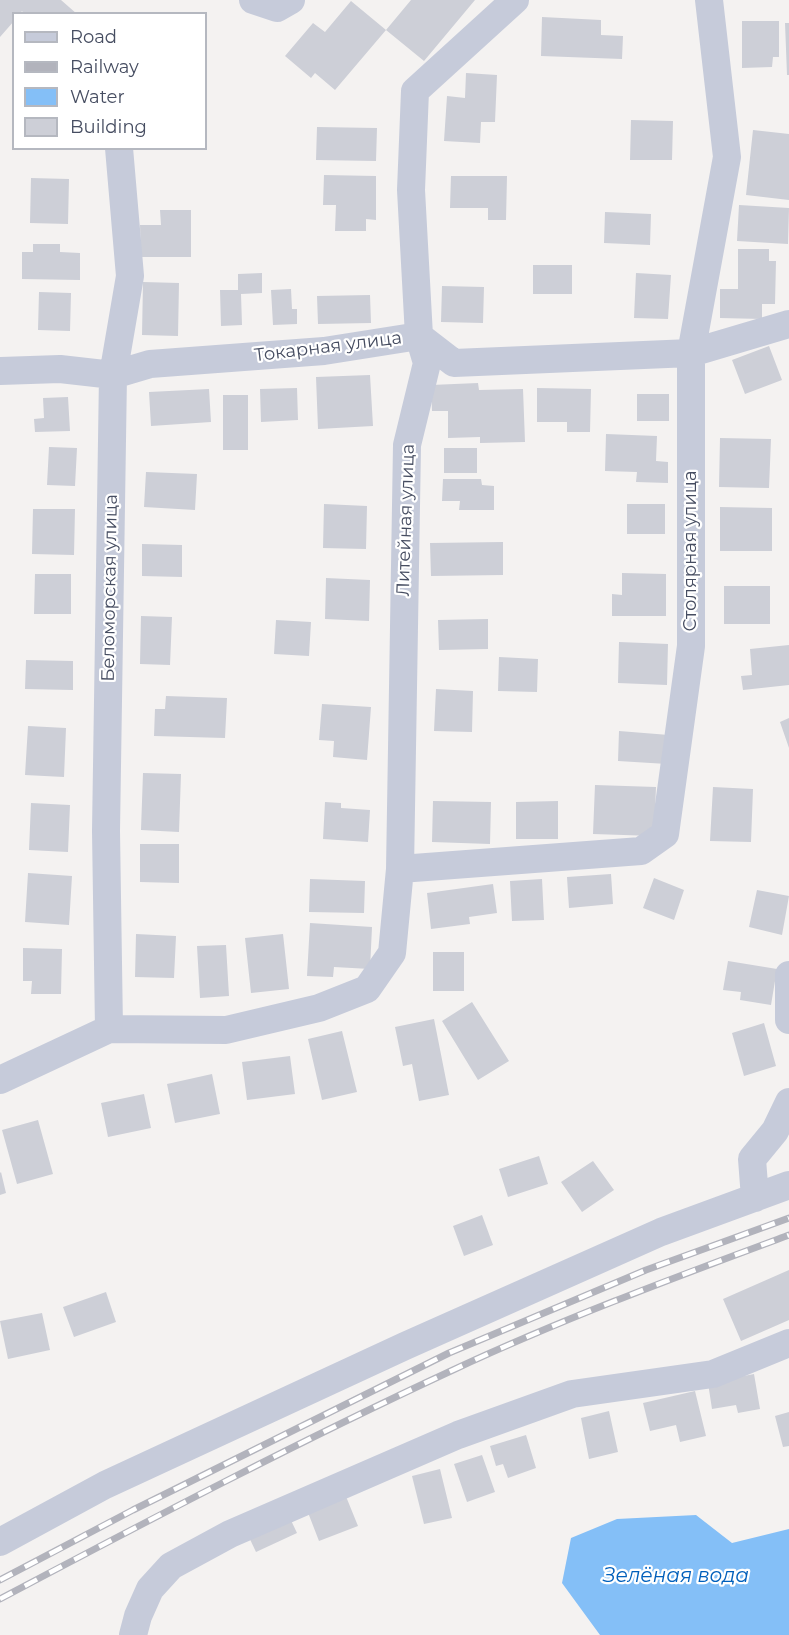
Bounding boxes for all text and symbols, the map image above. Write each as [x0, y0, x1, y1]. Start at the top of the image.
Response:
legend [12, 12, 207, 150]
text: Road [70, 26, 117, 48]
text: Railway [70, 56, 139, 78]
text: Water [70, 86, 125, 108]
text: Building [70, 116, 147, 138]
street label: Токарная улица [253, 327, 403, 367]
street label: Литейная улица [393, 443, 419, 597]
street label: Столярная улица [680, 470, 702, 632]
street label: Беломорская улица [98, 494, 122, 682]
water label: Зелёная вода [603, 1564, 749, 1588]

